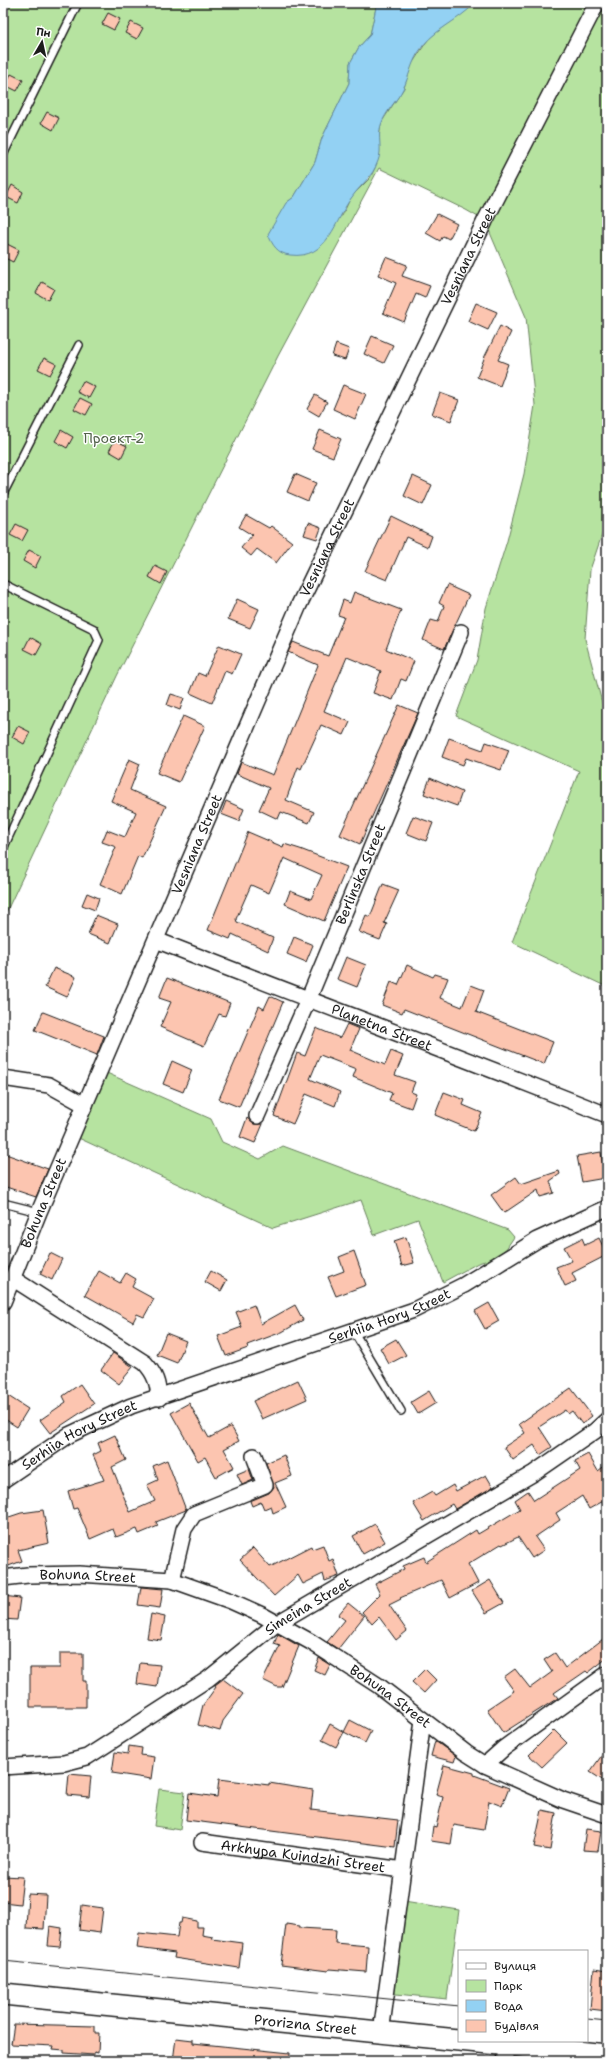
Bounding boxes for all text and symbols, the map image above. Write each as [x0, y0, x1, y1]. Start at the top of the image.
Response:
north arrow [22, 22, 62, 62]
text: Пн [35, 24, 52, 41]
street label: Vesniana Street [437, 204, 500, 308]
park label: Проект-2 [83, 429, 145, 447]
street label: Vesniana Street [295, 496, 358, 600]
street label: Vesniana Street [167, 792, 226, 897]
street label: Berlinska Street [331, 821, 389, 927]
street label: Planetna Street [329, 1000, 435, 1055]
street label: Bohuna Street [16, 1155, 70, 1251]
street label: Serhiia Hory Street [326, 1284, 454, 1347]
street label: Serhiia Hory Street [18, 1396, 139, 1474]
street label: Bohuna Street [39, 1565, 136, 1587]
street label: Simeina Street [261, 1573, 355, 1639]
street label: Bohuna Street [346, 1660, 435, 1732]
street label: Arkhypa Kuindzhi Street [220, 1836, 386, 1876]
legend [458, 1950, 588, 2042]
text: Вулиця [494, 1958, 536, 1974]
text: Парк [494, 1978, 523, 1994]
text: Вода [494, 1998, 523, 2014]
street label: Prorizna Street [253, 2010, 358, 2039]
text: Будівля [494, 2018, 539, 2034]

